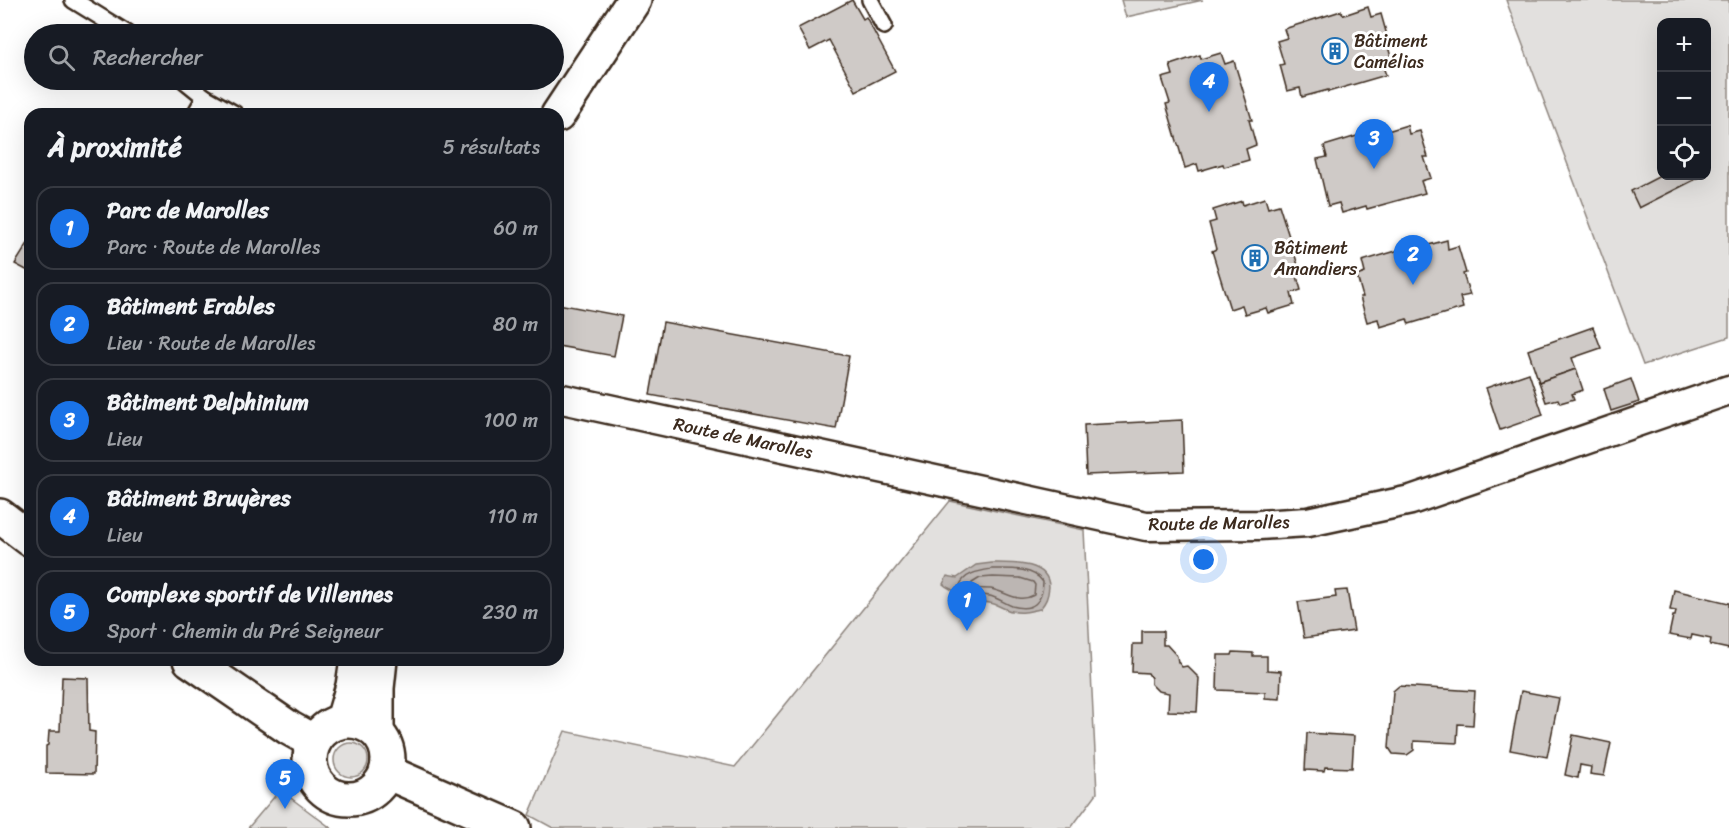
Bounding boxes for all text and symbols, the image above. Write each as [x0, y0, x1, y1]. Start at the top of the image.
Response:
map controls [1657, 18, 1711, 180]
button: + [1657, 18, 1711, 72]
search box [24, 24, 564, 90]
place label: Bâtiment Camélias [1354, 25, 1428, 78]
building icon: Bâtiment Camélias [1320, 36, 1350, 66]
text: Rechercher [93, 38, 203, 77]
icon: search [45, 41, 78, 74]
pin: 4 [1190, 63, 1228, 112]
button: − [1657, 72, 1711, 126]
pin: 3 [1354, 120, 1394, 169]
text: À proximité [48, 124, 182, 170]
button: locate [1657, 126, 1711, 180]
text: 5 résultats [443, 130, 540, 165]
text: Parc de Marolles [107, 191, 269, 230]
text: 1 [65, 211, 74, 246]
text: 60 m [493, 211, 538, 246]
text: Parc · Route de Marolles [107, 230, 320, 265]
place label: Bâtiment Amandiers [1273, 232, 1358, 285]
pin: 2 [1394, 236, 1432, 285]
building icon: Bâtiment Amandiers [1240, 243, 1270, 273]
text: Bâtiment Erables [107, 287, 275, 326]
text: 2 [64, 307, 75, 342]
text: 80 m [493, 307, 538, 342]
text: Lieu · Route de Marolles [107, 326, 315, 361]
text: Bâtiment Delphinium [107, 383, 309, 422]
text: 3 [64, 403, 75, 438]
text: 100 m [484, 403, 538, 438]
street label: Route de Marolles [671, 408, 816, 468]
text: Lieu [107, 422, 143, 457]
text: Bâtiment Bruyères [107, 479, 291, 518]
text: 4 [63, 499, 76, 534]
text: 110 m [488, 499, 538, 534]
street label: Route de Marolles [1148, 506, 1291, 540]
text: Lieu [107, 518, 143, 553]
your location [1189, 545, 1218, 574]
text: Complexe sportif de Villennes [107, 575, 393, 614]
pin: 1 [948, 582, 986, 631]
text: 5 [63, 595, 76, 630]
text: 230 m [482, 595, 538, 630]
text: Sport · Chemin du Pré Seigneur [107, 614, 383, 649]
pin: 5 [266, 760, 304, 809]

